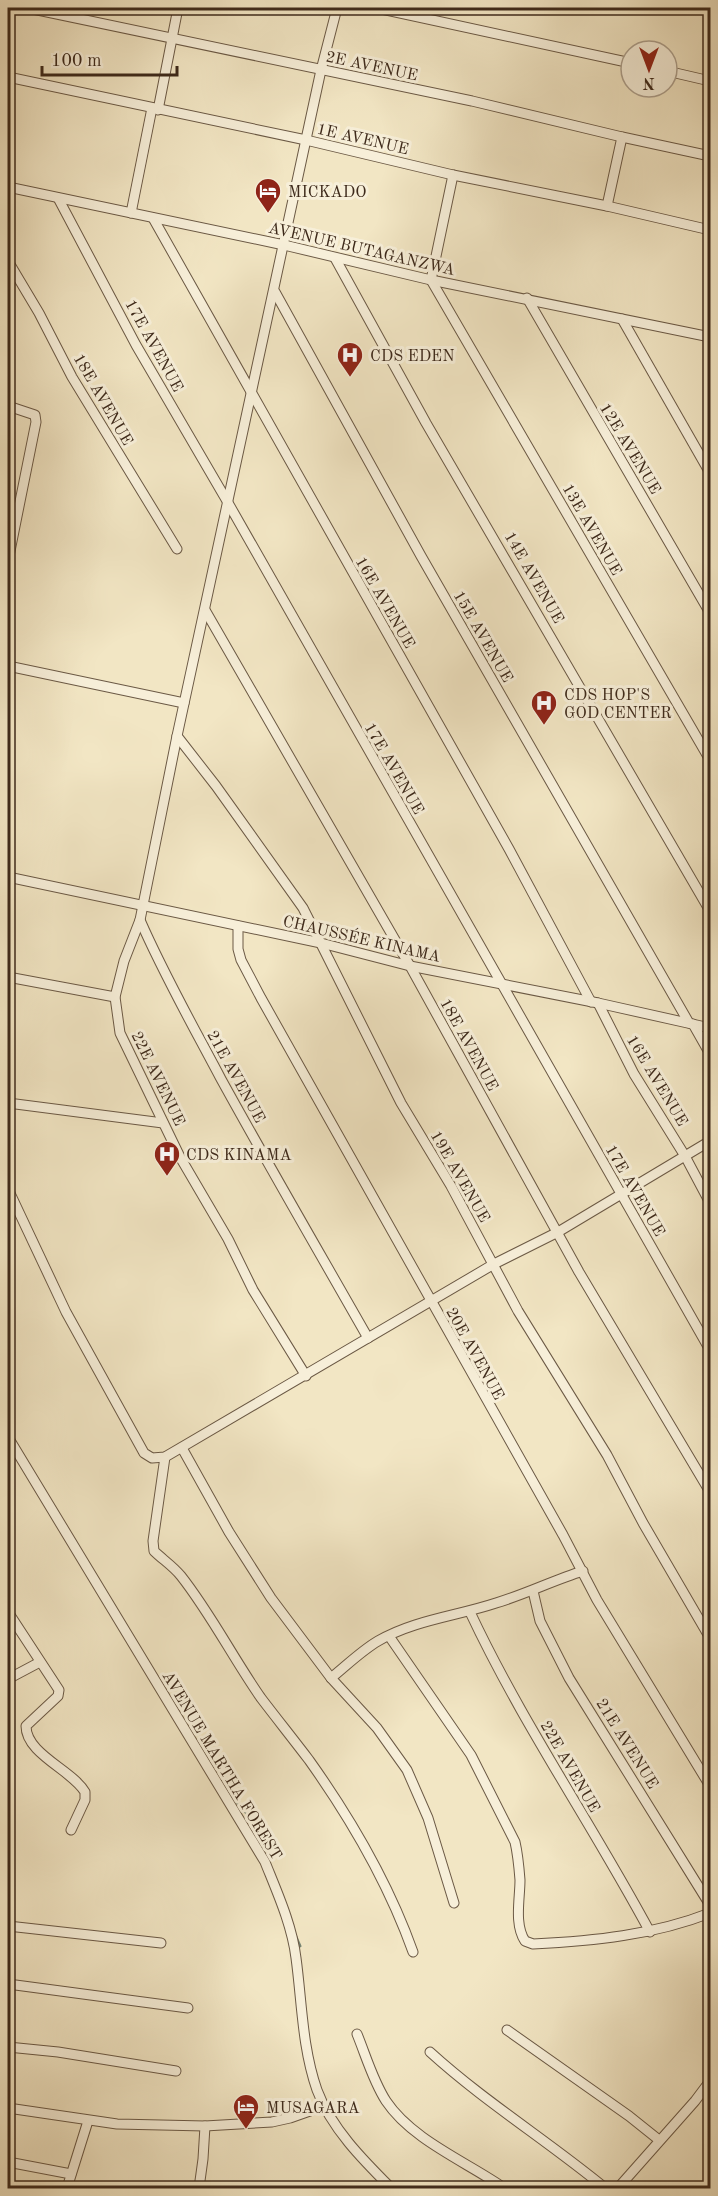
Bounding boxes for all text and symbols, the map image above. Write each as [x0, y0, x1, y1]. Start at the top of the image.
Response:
scale bar [42, 39, 177, 77]
north arrow [619, 39, 679, 99]
street label: 2E AVENUE [324, 49, 419, 85]
text: 100 m [51, 52, 102, 70]
text: N [642, 74, 655, 90]
street label: 1E AVENUE [315, 122, 410, 158]
hotel icon: MICKADO [253, 176, 283, 214]
place label: MICKADO [288, 185, 366, 201]
street label: AVENUE BUTAGANZWA [267, 221, 456, 279]
street label: 17E AVENUE [121, 297, 185, 395]
hospital icon: CDS EDEN [335, 340, 365, 378]
place label: CDS EDEN [370, 349, 454, 365]
street label: 18E AVENUE [70, 351, 135, 449]
street label: 12E AVENUE [596, 401, 663, 497]
street label: 13E AVENUE [559, 481, 624, 579]
street label: 14E AVENUE [501, 529, 566, 627]
street label: 16E AVENUE [352, 554, 417, 652]
street label: 15E AVENUE [450, 588, 515, 686]
hospital icon: CDS HOP'S GOD CENTER [529, 688, 559, 726]
place label: CDS HOP'S GOD CENTER [564, 688, 672, 722]
street label: 17E AVENUE [361, 720, 426, 818]
street label: CHAUSSÉE KINAMA [281, 910, 443, 966]
street label: 18E AVENUE [436, 996, 500, 1094]
street label: 21E AVENUE [203, 1028, 267, 1126]
street label: 22E AVENUE [127, 1029, 187, 1129]
street label: 16E AVENUE [623, 1033, 690, 1129]
street label: 19E AVENUE [427, 1128, 492, 1226]
hospital icon: CDS KINAMA [152, 1139, 182, 1177]
street label: 17E AVENUE [602, 1142, 667, 1240]
place label: CDS KINAMA [186, 1148, 292, 1164]
street label: 20E AVENUE [442, 1305, 506, 1403]
street label: AVENUE MARTHA FOREST [159, 1669, 284, 1863]
street label: 21E AVENUE [592, 1696, 660, 1792]
street label: 22E AVENUE [537, 1718, 602, 1816]
hotel icon: MUSAGARA [231, 2092, 261, 2130]
place label: MUSAGARA [266, 2101, 360, 2117]

